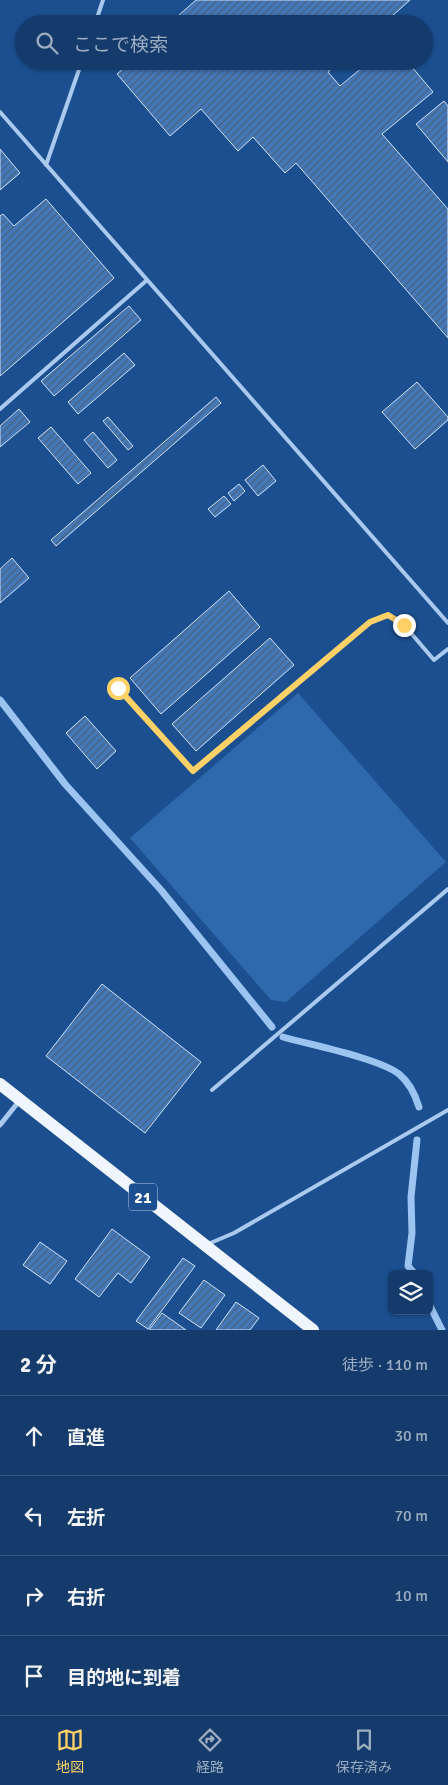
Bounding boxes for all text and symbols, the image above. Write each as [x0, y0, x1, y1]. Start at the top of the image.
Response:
search box [15, 15, 433, 70]
icon: search [33, 29, 61, 57]
text: ここで検索 [73, 33, 168, 57]
route end [393, 614, 416, 637]
route start [107, 677, 130, 700]
road number: 21 [129, 1184, 157, 1210]
map controls [388, 1270, 433, 1315]
button: layers [388, 1270, 433, 1315]
text: 2 分 [20, 1352, 57, 1378]
text: 徒歩 · 110 m [342, 1355, 428, 1375]
icon: ahead [20, 1422, 48, 1450]
text: 直進 [67, 1426, 105, 1450]
text: 30 m [394, 1426, 428, 1446]
icon: left [20, 1502, 48, 1530]
text: 左折 [67, 1506, 105, 1530]
text: 70 m [394, 1506, 428, 1526]
icon: right [20, 1582, 48, 1610]
text: 右折 [67, 1586, 105, 1610]
text: 10 m [394, 1586, 428, 1606]
icon: arrive [20, 1662, 48, 1690]
text: 目的地に到着 [67, 1666, 181, 1690]
tab: 地図 [56, 1726, 84, 1776]
tab: 経路 [196, 1726, 224, 1776]
tab: 保存済み [336, 1726, 392, 1776]

